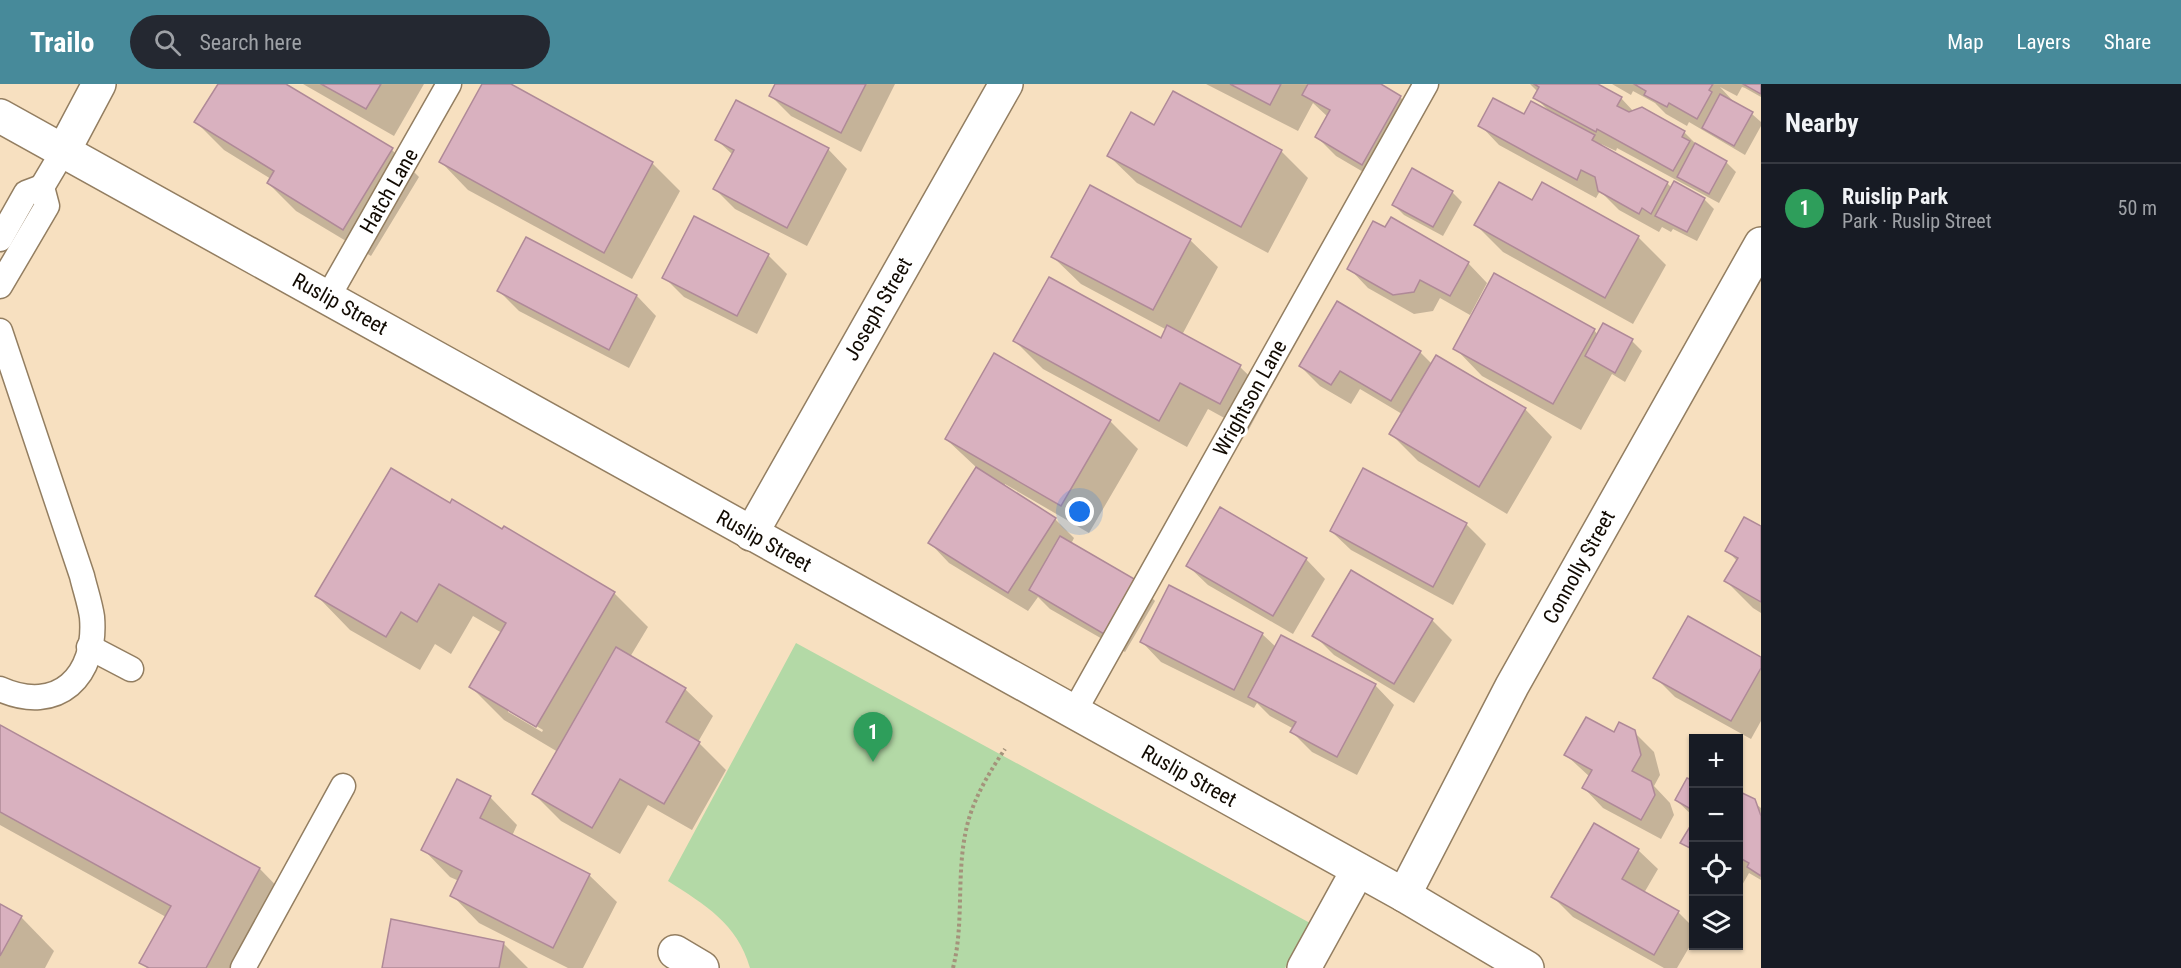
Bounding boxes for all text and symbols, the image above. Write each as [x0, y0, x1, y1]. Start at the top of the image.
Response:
search box [130, 15, 550, 69]
text: Trailo [30, 26, 94, 59]
icon: search [151, 26, 184, 59]
text: Search here [199, 30, 302, 55]
text: Map [1947, 30, 1984, 54]
text: Layers [2017, 30, 2071, 54]
text: Share [2104, 30, 2151, 54]
text: Nearby [1785, 108, 1859, 138]
street label: Hatch Lane [355, 144, 423, 238]
text: Ruislip Park [1842, 184, 1948, 209]
text: 1 [1799, 196, 1810, 220]
text: 50 m [2118, 196, 2157, 220]
text: Park · Ruslip Street [1842, 209, 1992, 233]
street label: Joseph Street [839, 253, 917, 365]
street label: Ruslip Street [288, 268, 392, 340]
street label: Wrightson Lane [1208, 336, 1292, 460]
your location [1065, 497, 1094, 526]
street label: Ruslip Street [712, 505, 816, 577]
street label: Connolly Street [1538, 506, 1620, 628]
pin: 1 [854, 712, 892, 762]
map controls [1689, 734, 1743, 950]
button: + [1689, 734, 1743, 788]
street label: Ruslip Street [1137, 740, 1241, 812]
button: − [1689, 788, 1743, 842]
button: locate [1689, 842, 1743, 896]
button: layers [1689, 896, 1743, 950]

